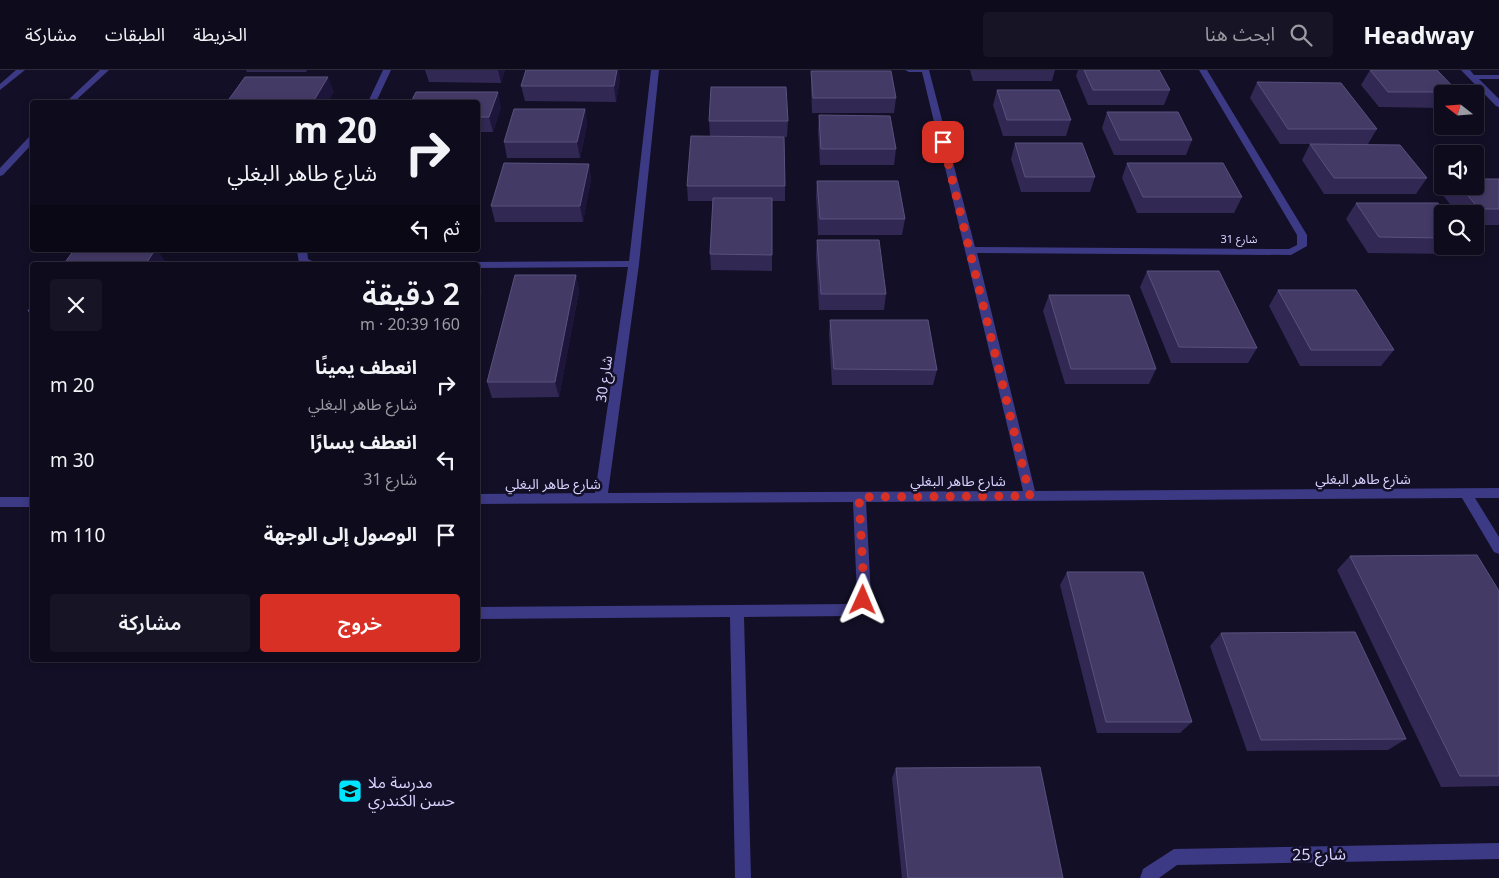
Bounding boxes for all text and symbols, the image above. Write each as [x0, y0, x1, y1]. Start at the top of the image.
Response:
search box [983, 12, 1333, 57]
text: Headway [1363, 18, 1474, 51]
text: ابحث هنا [1205, 21, 1275, 47]
icon: search [1287, 21, 1315, 49]
text: مشاركة [25, 22, 77, 46]
text: الطبقات [105, 22, 165, 46]
text: الخريطة [193, 22, 247, 46]
north arrow [1434, 85, 1484, 135]
map controls [1434, 85, 1484, 255]
text: 20 m [294, 106, 377, 153]
icon: right [395, 120, 460, 185]
pin [922, 121, 964, 163]
icon: arrive [929, 128, 957, 156]
button: sound [1434, 145, 1484, 195]
text: شارع طاهر البغلي [227, 157, 377, 187]
button: search [1434, 205, 1484, 255]
icon: left [406, 215, 434, 243]
text: ثم [444, 215, 460, 241]
street label: شارع 31 [1221, 231, 1258, 247]
text: 2 دقيقة [362, 273, 460, 314]
button: close [50, 279, 102, 331]
text: 160 m · 20:39 [360, 313, 460, 335]
text: انعطف يمينًا [315, 354, 417, 380]
street label: شارع 30 [591, 354, 618, 404]
icon: right [432, 371, 460, 399]
text: 20 m [50, 372, 94, 398]
text: شارع طاهر البغلي [308, 393, 417, 415]
text: انعطف يسارًا [310, 429, 417, 455]
icon: left [432, 446, 460, 474]
text: 30 m [50, 447, 94, 473]
text: شارع 31 [363, 468, 417, 490]
street label: شارع طاهر البغلي [1315, 469, 1411, 490]
street label: شارع طاهر البغلي [910, 471, 1006, 492]
street label: شارع طاهر البغلي [505, 474, 601, 495]
text: الوصول إلى الوجهة [264, 521, 417, 547]
icon: arrive [432, 521, 460, 549]
text: 110 m [50, 522, 105, 548]
position arrow [836, 573, 888, 625]
button: مشاركة [50, 594, 250, 652]
button: خروج [260, 594, 460, 652]
place label: مدرسة ملا حسن الكندري [368, 771, 455, 813]
school or university icon: مدرسة ملا حسن الكندري [337, 778, 363, 804]
street label: شارع 25 [1292, 843, 1346, 867]

